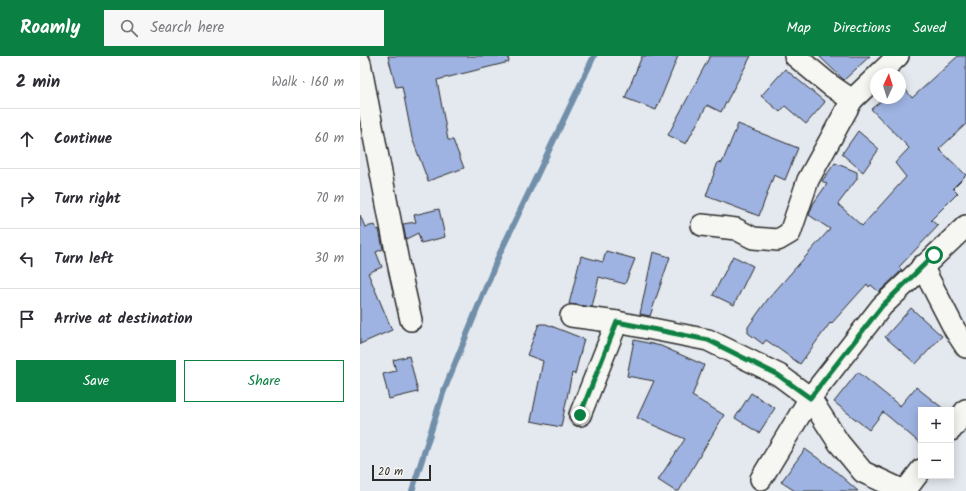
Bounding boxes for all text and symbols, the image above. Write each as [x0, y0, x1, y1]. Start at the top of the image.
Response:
search box [104, 10, 384, 46]
text: Roamly [20, 13, 80, 43]
text: Search here [150, 16, 224, 40]
icon: search [118, 17, 140, 39]
text: Map [786, 17, 811, 39]
text: Directions [833, 17, 891, 39]
text: Saved [913, 17, 946, 39]
north arrow [870, 68, 906, 104]
text: 2 min [16, 69, 60, 96]
text: Walk · 160 m [272, 72, 344, 93]
text: Continue [54, 127, 112, 151]
icon: ahead [16, 128, 38, 150]
text: 60 m [315, 128, 344, 149]
text: Turn right [54, 187, 121, 211]
icon: right [16, 188, 38, 210]
text: 70 m [316, 188, 344, 209]
route start [925, 246, 943, 264]
text: Turn left [54, 247, 114, 271]
icon: left [16, 248, 38, 270]
text: 30 m [315, 248, 344, 269]
text: Arrive at destination [54, 307, 193, 331]
icon: arrive [16, 308, 38, 330]
button: Save [16, 360, 176, 402]
button: Share [184, 360, 344, 402]
route end [571, 406, 589, 424]
map controls [918, 407, 954, 479]
button: + [918, 407, 954, 443]
button: − [918, 443, 954, 479]
scale bar [372, 463, 431, 482]
text: 20 m [378, 463, 403, 481]

